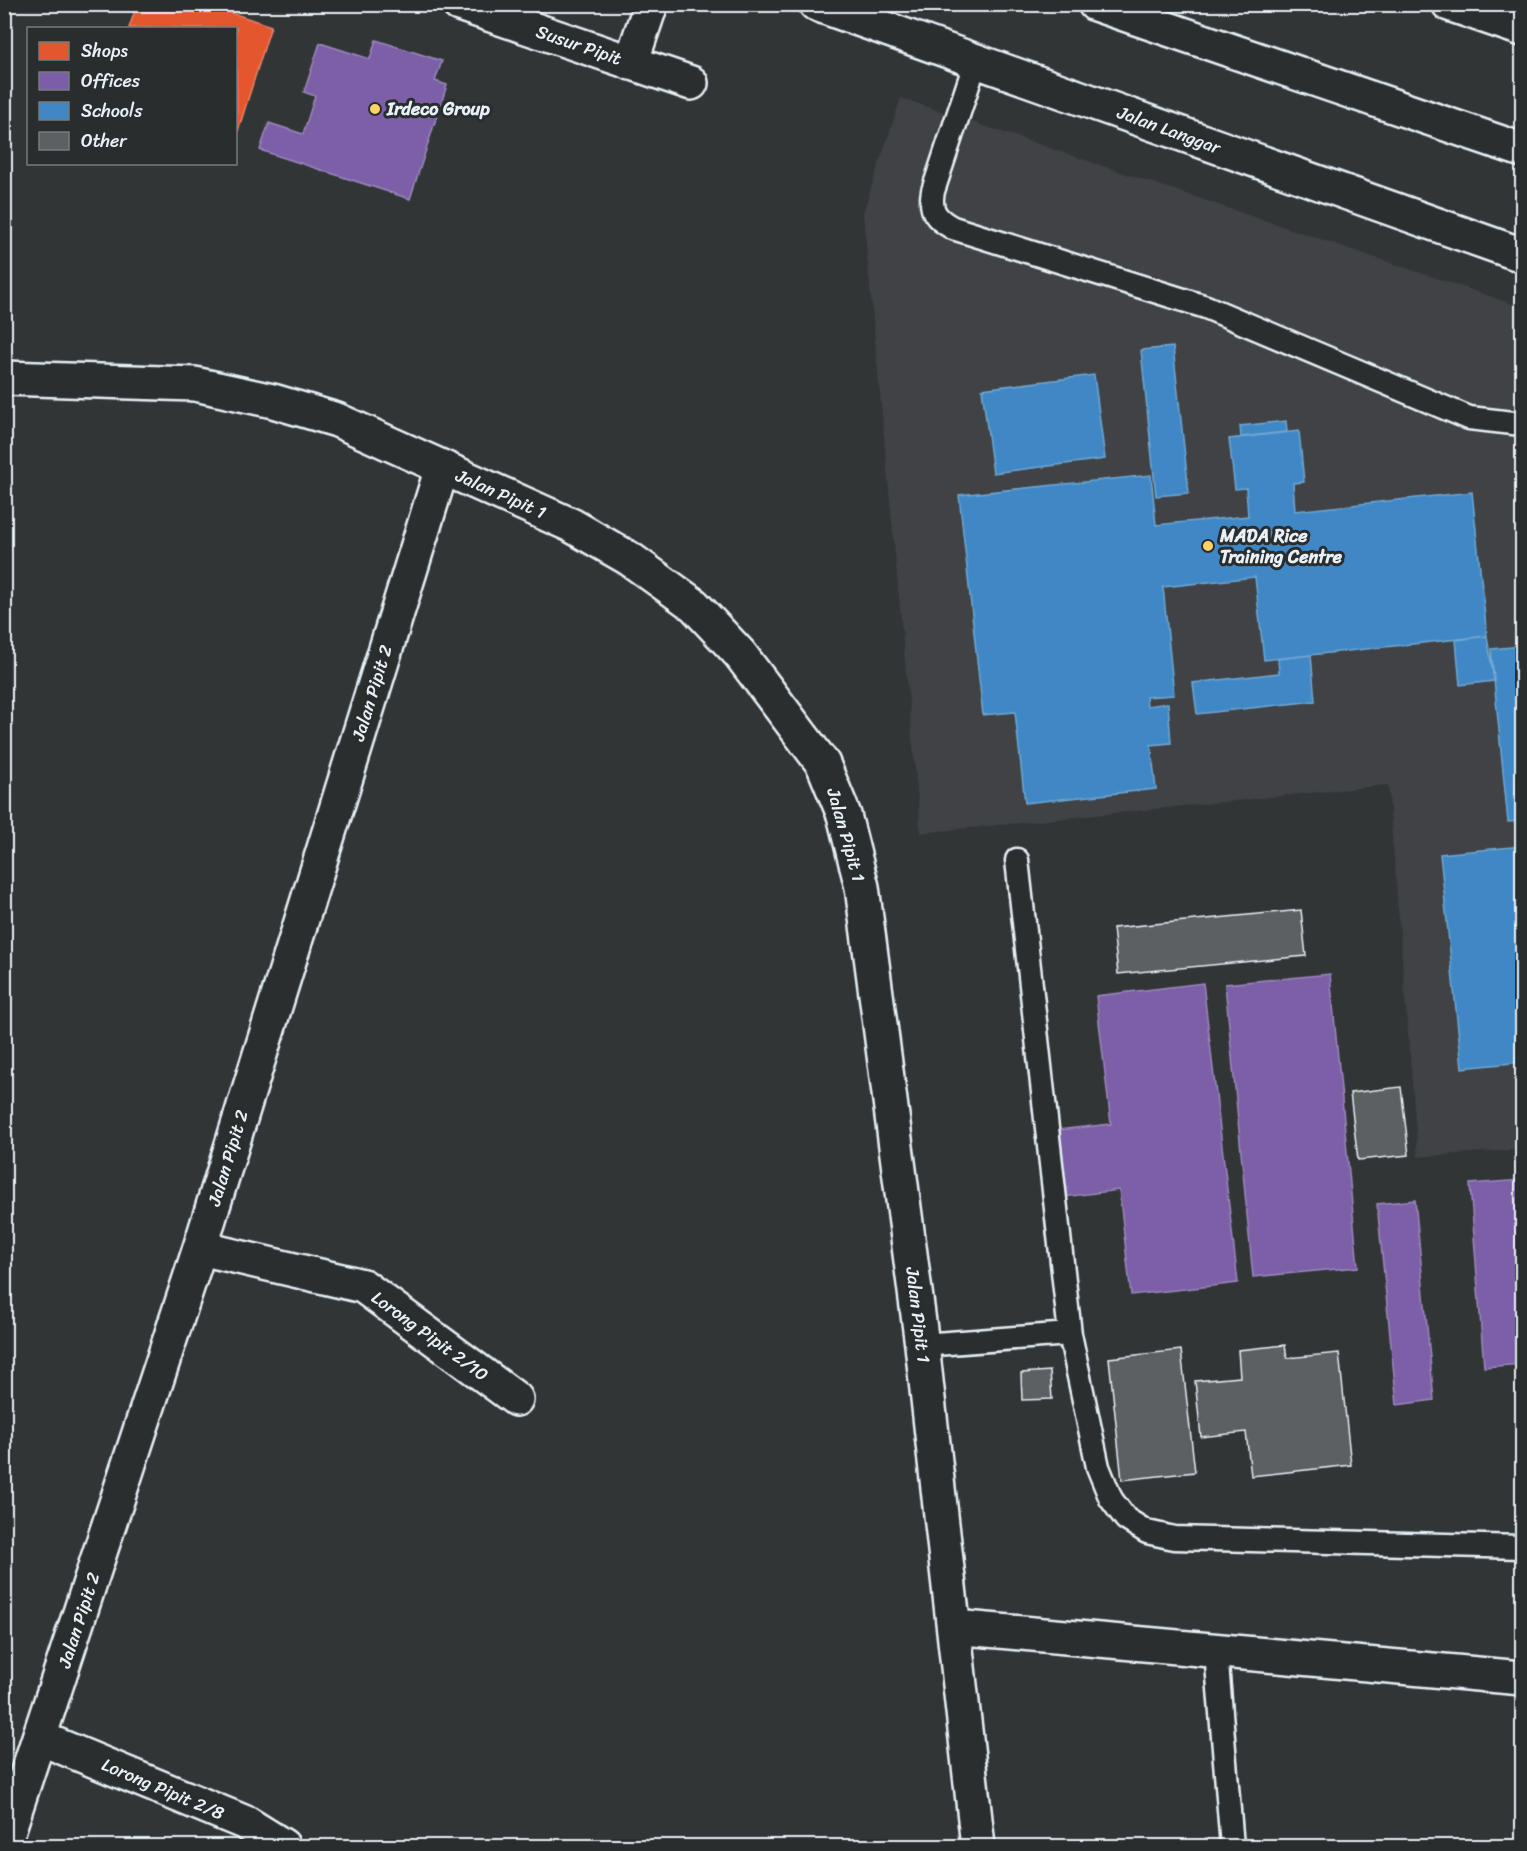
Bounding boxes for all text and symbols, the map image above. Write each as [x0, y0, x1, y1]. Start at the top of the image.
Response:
street label: Susur Pipit [532, 15, 626, 75]
legend [27, 27, 237, 165]
text: Shops [81, 35, 128, 67]
text: Offices [81, 65, 141, 97]
place label: Irdeco Group [386, 93, 490, 125]
text: Schools [81, 95, 143, 127]
street label: Jalan Langgar [1112, 96, 1227, 164]
marker: Irdeco Group [368, 102, 382, 116]
text: Other [81, 125, 128, 157]
street label: Jalan Pipit 1 [450, 459, 552, 528]
place label: MADA Rice Training Centre [1219, 520, 1343, 573]
marker: MADA Rice Training Centre [1201, 539, 1215, 553]
street label: Jalan Pipit 2 [342, 641, 402, 746]
street label: Jalan Pipit 1 [817, 783, 875, 886]
street label: Jalan Pipit 2 [198, 1106, 258, 1211]
street label: Jalan Pipit 1 [896, 1264, 940, 1365]
street label: Lorong Pipit 2/10 [364, 1282, 496, 1390]
street label: Jalan Pipit 2 [48, 1568, 110, 1673]
street label: Lorong Pipit 2/8 [97, 1749, 229, 1829]

